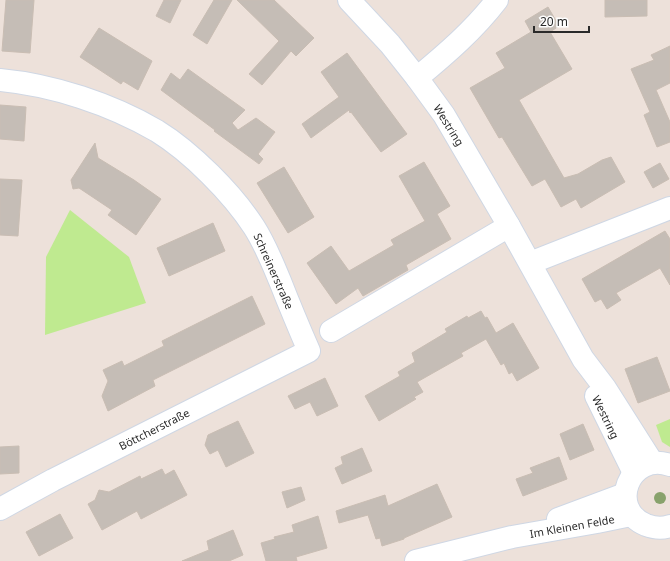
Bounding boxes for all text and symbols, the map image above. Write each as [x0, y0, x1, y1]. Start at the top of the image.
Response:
scale bar [534, 8, 589, 34]
text: 20 m [540, 13, 568, 30]
street label: Westring [430, 101, 468, 149]
street label: Schreinerstraße [250, 231, 298, 311]
street label: Westring [589, 393, 623, 441]
street label: Böttcherstraße [116, 405, 192, 453]
street label: Im Kleinen Felde [528, 511, 616, 541]

